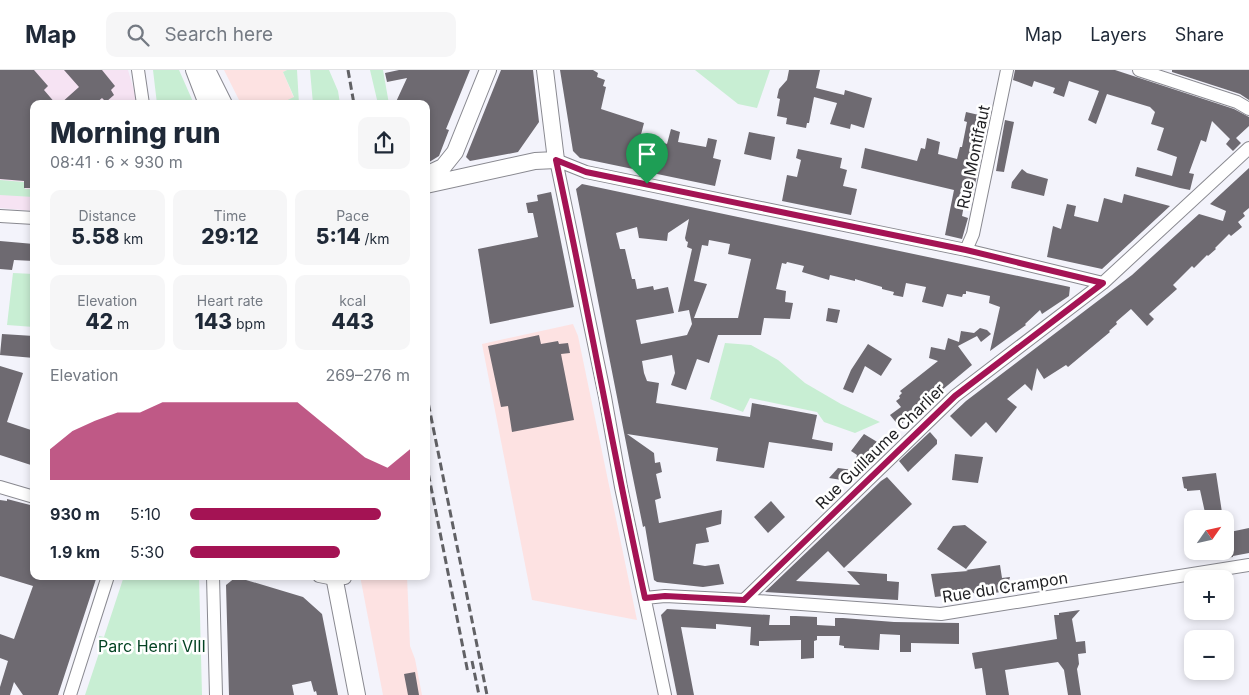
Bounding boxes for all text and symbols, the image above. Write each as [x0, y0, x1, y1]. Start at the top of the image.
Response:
search box [106, 12, 456, 57]
text: Map [25, 20, 76, 49]
icon: search [124, 21, 152, 49]
text: Search here [164, 23, 273, 46]
text: Map [1025, 24, 1062, 45]
text: Layers [1090, 24, 1147, 45]
text: Share [1175, 24, 1224, 45]
street label: Rue Montifaut [952, 103, 994, 211]
text: Morning run [50, 116, 220, 150]
button: share [358, 117, 410, 169]
pin [626, 133, 668, 184]
icon: arrive [633, 140, 661, 168]
text: 08:41 · 6 × 930 m [50, 152, 183, 172]
text: Distance [78, 207, 136, 224]
text: Time [214, 207, 246, 224]
text: Pace [336, 207, 369, 224]
text: 5.58 [71, 224, 119, 249]
text: 29:12 [201, 224, 259, 249]
text: 5:14 [316, 224, 361, 249]
text: km [119, 230, 143, 247]
text: /km [361, 230, 390, 247]
text: Elevation [77, 292, 137, 309]
text: Heart rate [197, 292, 263, 309]
text: kcal [339, 292, 366, 309]
text: 42 [85, 309, 113, 334]
text: 143 [195, 309, 232, 334]
text: 443 [331, 309, 374, 334]
text: m [113, 315, 129, 332]
text: bpm [232, 315, 265, 332]
text: Elevation [50, 365, 119, 385]
text: 269–276 m [325, 365, 410, 385]
street label: Rue Guillaume Charlier [811, 379, 949, 513]
text: 930 m [50, 504, 100, 524]
text: 5:10 [130, 504, 161, 524]
north arrow [1184, 510, 1234, 560]
map controls [1184, 510, 1234, 680]
text: 1.9 km [50, 542, 100, 562]
text: 5:30 [130, 542, 164, 562]
street label: Rue du Crampon [941, 567, 1069, 607]
button: + [1184, 570, 1234, 620]
button: − [1184, 630, 1234, 680]
park label: Parc Henri VIII [98, 636, 206, 656]

